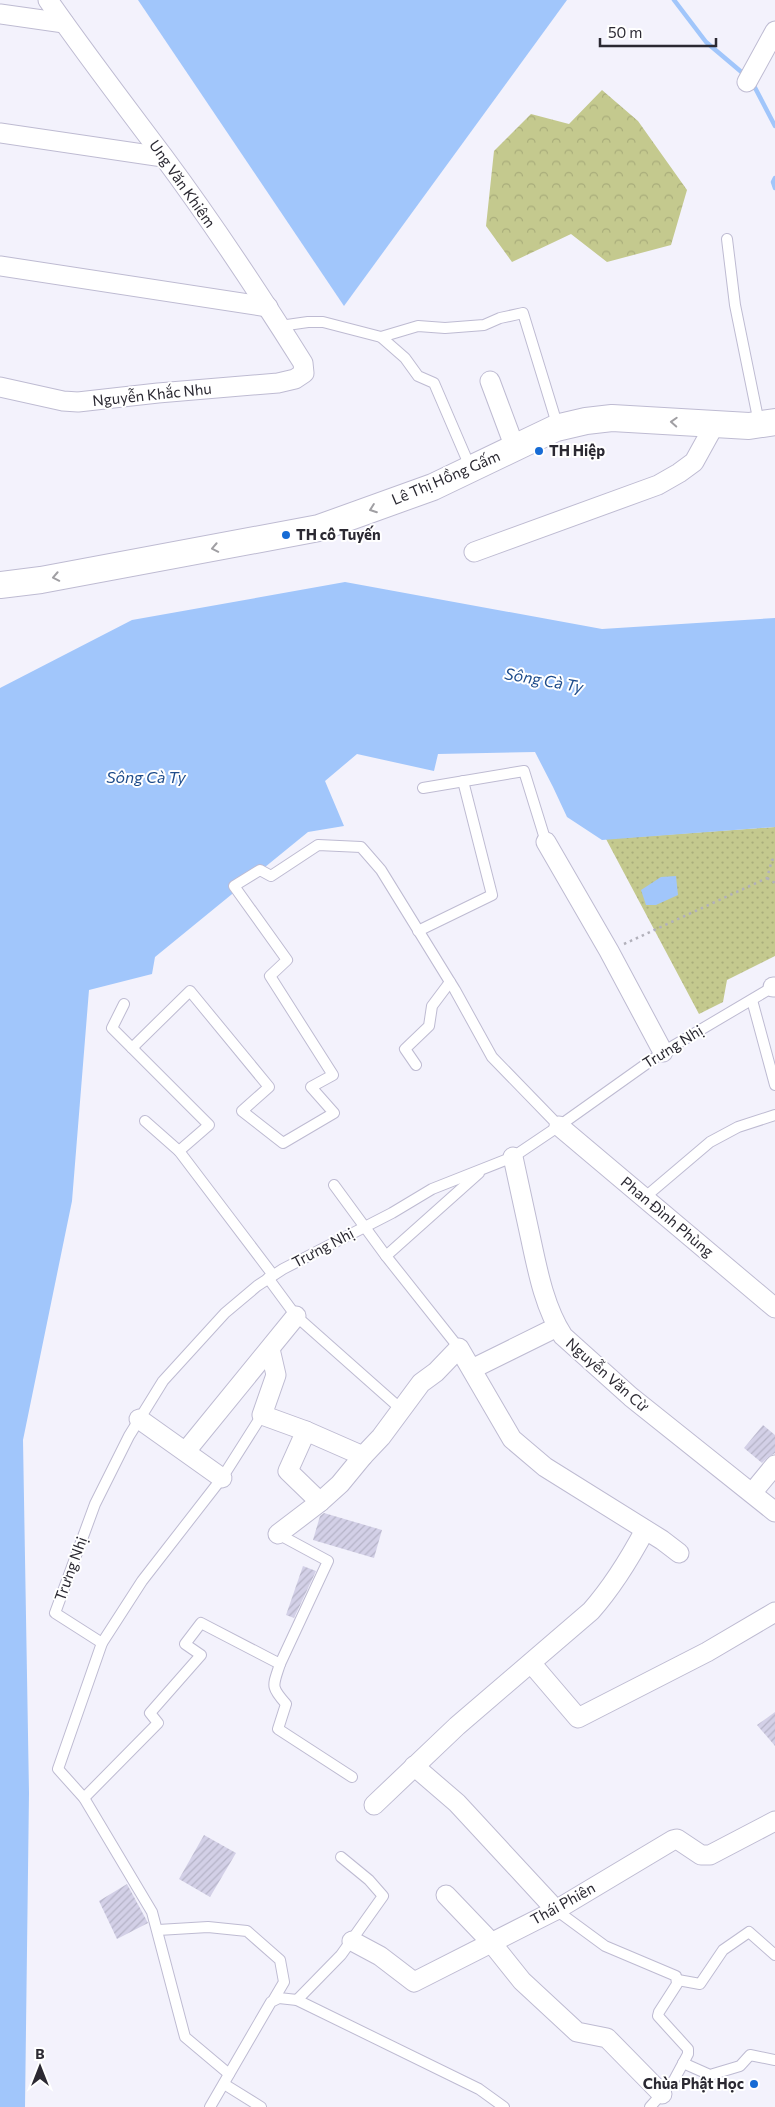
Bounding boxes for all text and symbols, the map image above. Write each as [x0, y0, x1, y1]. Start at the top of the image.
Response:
scale bar [600, 15, 716, 47]
text: 50 m [608, 23, 642, 41]
street label: Ung Văn Khiêm [146, 136, 220, 231]
street label: Nguyễn Khắc Nhu [91, 379, 212, 409]
one-way arrow [670, 417, 678, 428]
place label: TH Hiệp [549, 441, 605, 460]
marker: TH Hiệp [533, 445, 545, 457]
street label: Lê Thị Hồng Gấm [389, 446, 503, 508]
one-way arrow [369, 503, 377, 513]
place label: TH cô Tuyến [296, 525, 381, 543]
marker: TH cô Tuyến [280, 529, 292, 541]
one-way arrow [211, 542, 220, 553]
one-way arrow [51, 572, 60, 582]
water label: Sông Cà Ty [503, 663, 586, 696]
water label: Sông Cà Ty [106, 767, 187, 786]
street label: Trưng Nhị [639, 1021, 706, 1072]
street label: Phan Đình Phùng [618, 1172, 718, 1260]
street label: Trưng Nhị [289, 1223, 356, 1271]
street label: Nguyễn Văn Cừ [563, 1334, 653, 1415]
street label: Trưng Nhị [50, 1534, 90, 1603]
street label: Thái Phiên [527, 1878, 598, 1928]
north arrow [15, 2042, 65, 2092]
text: B [35, 2045, 45, 2062]
place label: Chùa Phật Học [643, 2074, 744, 2093]
marker: Chùa Phật Học [748, 2078, 760, 2090]

